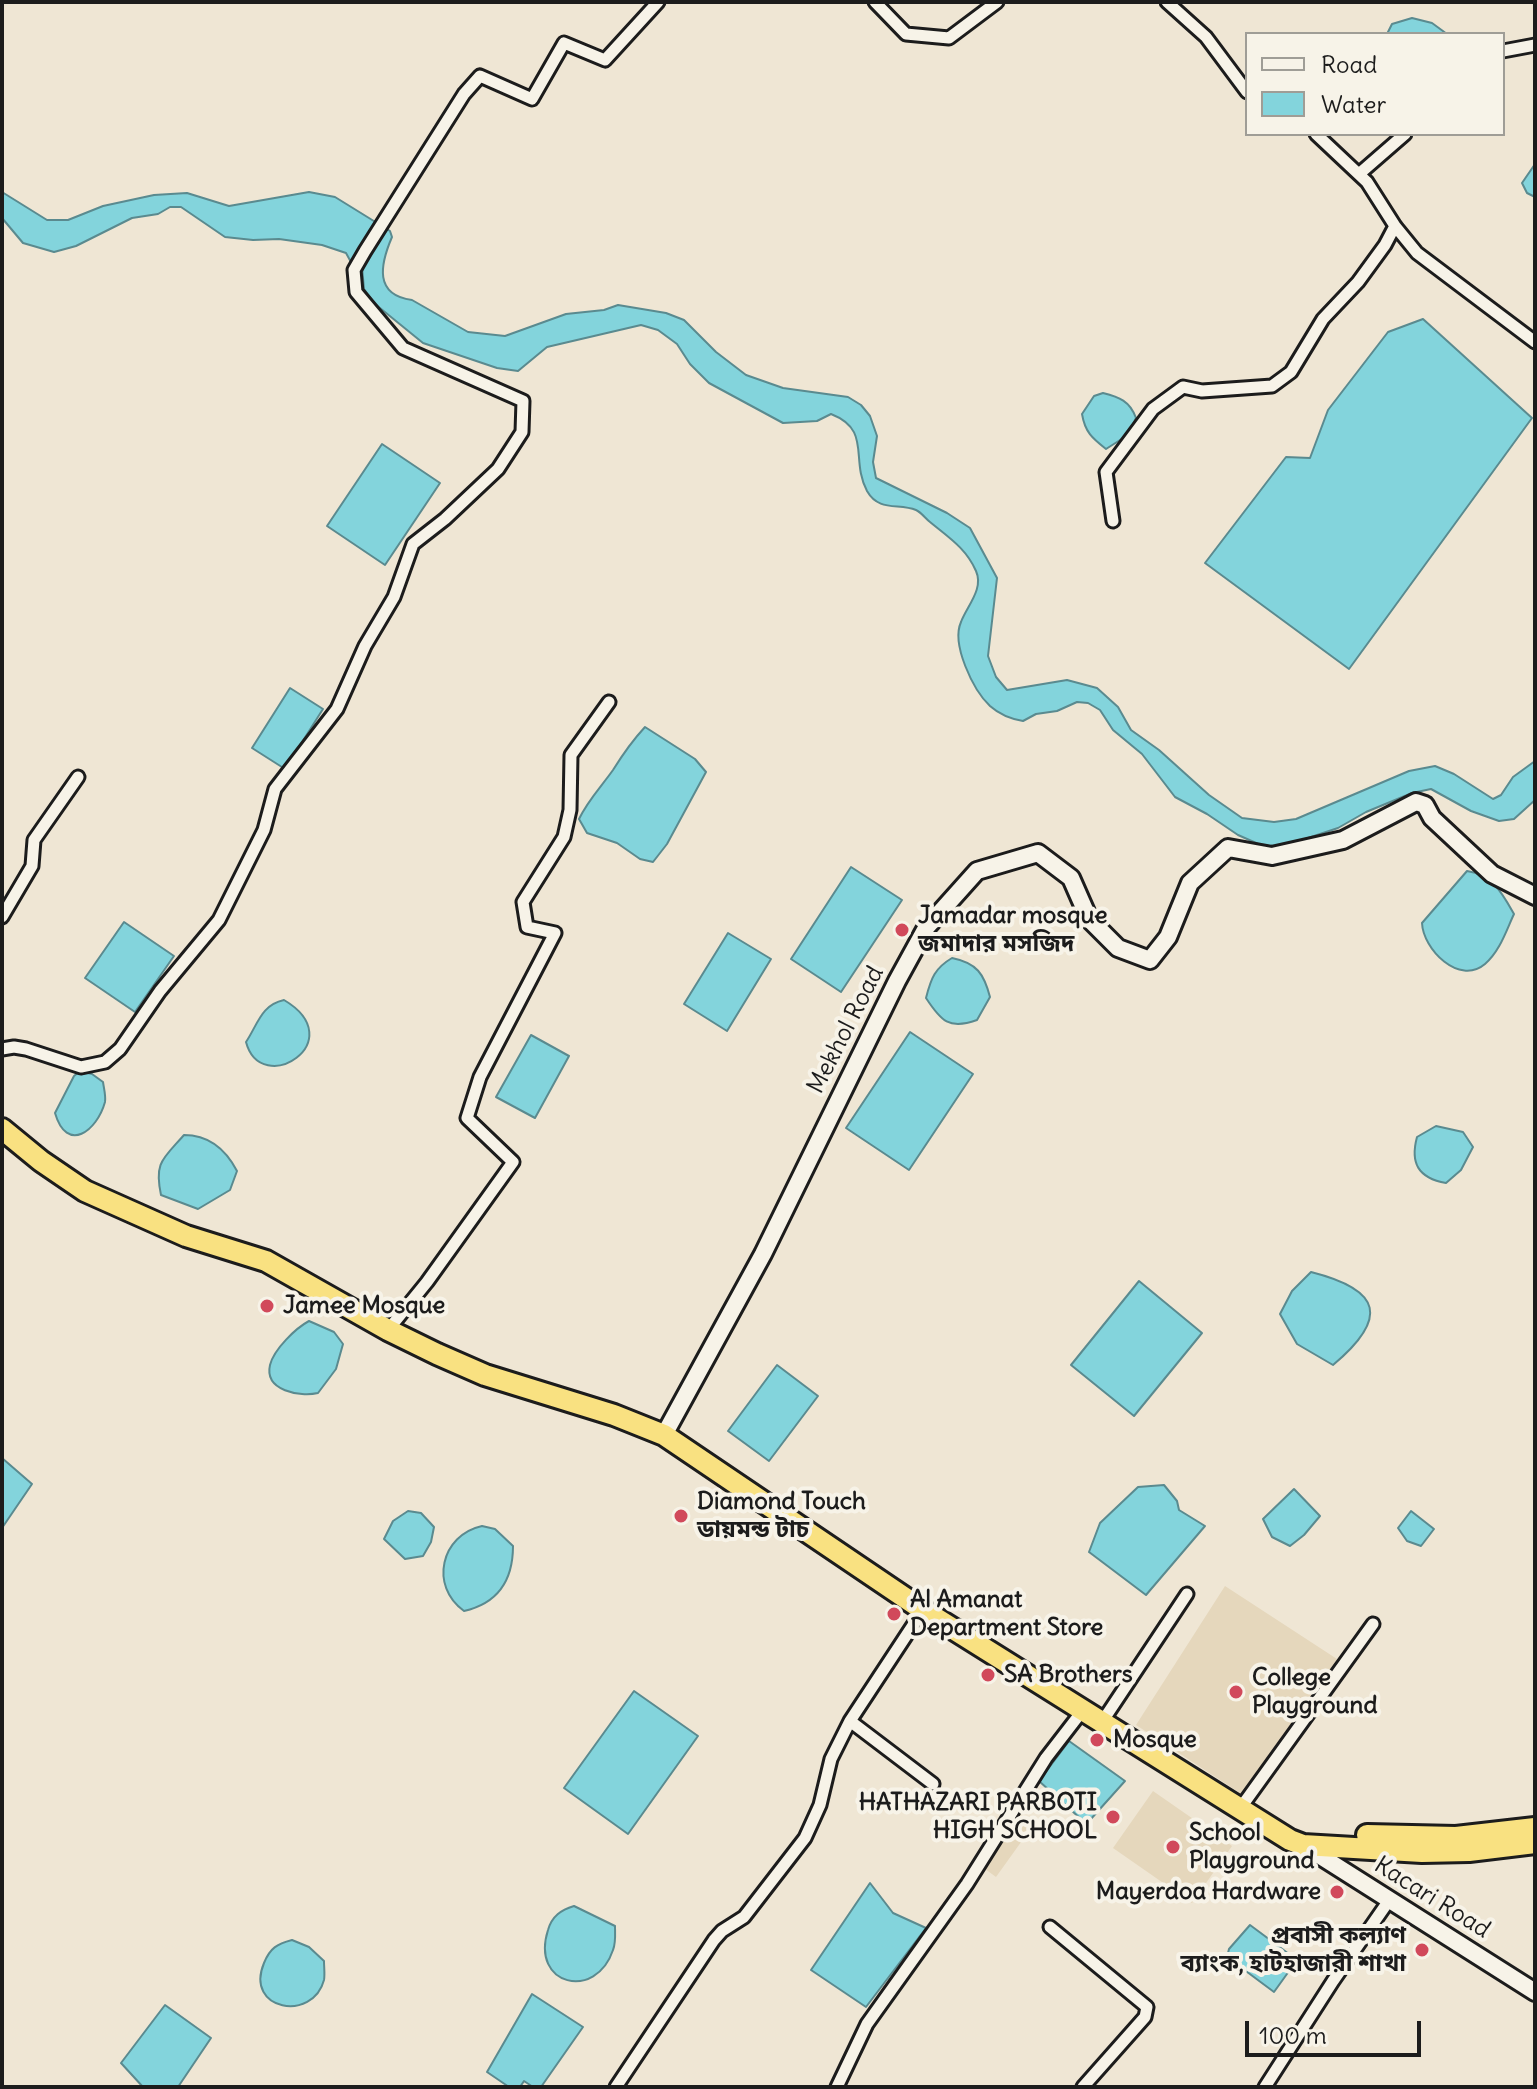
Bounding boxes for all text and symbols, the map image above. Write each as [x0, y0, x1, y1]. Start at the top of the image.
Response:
legend [1245, 32, 1505, 136]
text: Road [1321, 49, 1377, 79]
text: Water [1321, 89, 1386, 119]
place label: Jamadar mosque জমাদার মসজিদ [918, 902, 1107, 958]
marker: Jamadar mosque জমাদার মসজিদ [893, 921, 911, 939]
street label: Mekhol Road [802, 961, 890, 1099]
place label: Jamee Mosque [283, 1292, 445, 1320]
marker: Jamee Mosque [258, 1297, 276, 1315]
place label: Diamond Touch ডায়মন্ড টাচ [697, 1488, 866, 1544]
marker: Diamond Touch ডায়মন্ড টাচ [672, 1507, 690, 1525]
place label: Al Amanat Department Store [910, 1586, 1103, 1642]
marker: Al Amanat Department Store [885, 1605, 903, 1623]
place label: SA Brothers [1004, 1661, 1133, 1689]
place label: College Playground [1252, 1664, 1377, 1720]
marker: SA Brothers [979, 1666, 997, 1684]
marker: College Playground [1227, 1683, 1245, 1701]
place label: Mosque [1113, 1726, 1197, 1754]
marker: Mosque [1088, 1731, 1106, 1749]
place label: HATHAZARI PARBOTI HIGH SCHOOL [859, 1789, 1097, 1845]
marker: HATHAZARI PARBOTI HIGH SCHOOL [1104, 1808, 1122, 1826]
place label: School Playground [1189, 1819, 1314, 1875]
marker: School Playground [1164, 1838, 1182, 1856]
street label: Kacari Road [1369, 1851, 1495, 1945]
place label: Mayerdoa Hardware [1096, 1878, 1321, 1906]
marker: Mayerdoa Hardware [1328, 1883, 1346, 1901]
place label: প্রবাসী কল্যাণ ব্যাংক, হাটহাজারী শাখা [1181, 1922, 1406, 1978]
marker: প্রবাসী কল্যাণ ব্যাংক, হাটহাজারী শাখা [1413, 1941, 1431, 1959]
scale bar [1249, 2005, 1425, 2055]
text: 100 m [1259, 2020, 1327, 2050]

